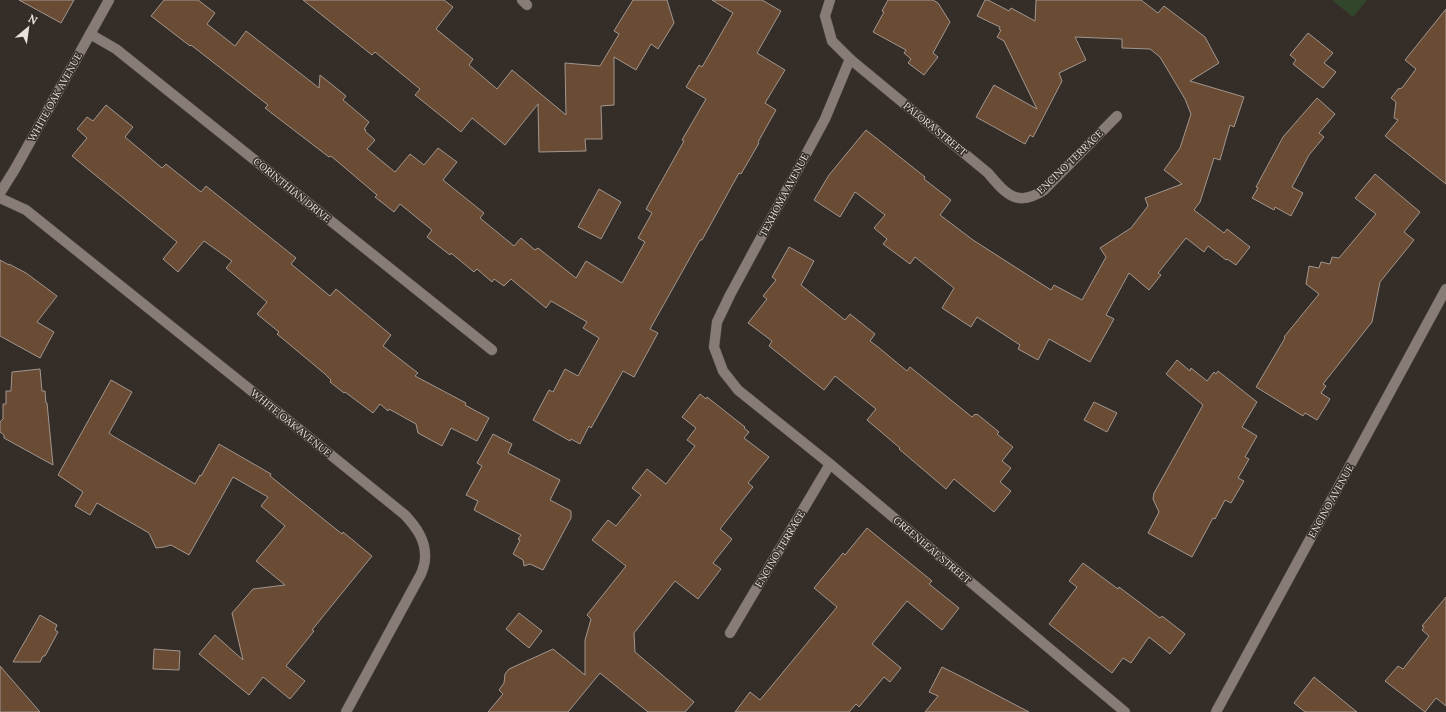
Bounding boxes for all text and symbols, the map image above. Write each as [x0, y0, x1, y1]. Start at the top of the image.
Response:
north arrow [8, 8, 48, 48]
text: N [26, 11, 40, 28]
street label: WHITE OAK AVENUE [25, 50, 85, 144]
street label: PALORA STREET [900, 99, 970, 159]
street label: ENCINO TERRACE [1034, 127, 1106, 197]
street label: TEXHOMA AVENUE [756, 151, 812, 239]
street label: CORINTHIAN DRIVE [251, 155, 333, 225]
street label: WHITE OAK AVENUE [248, 387, 334, 459]
street label: ENCINO AVENUE [1305, 462, 1357, 540]
street label: ENCINO TERRACE [752, 508, 808, 590]
street label: GREENLEAF STREET [890, 514, 974, 587]

